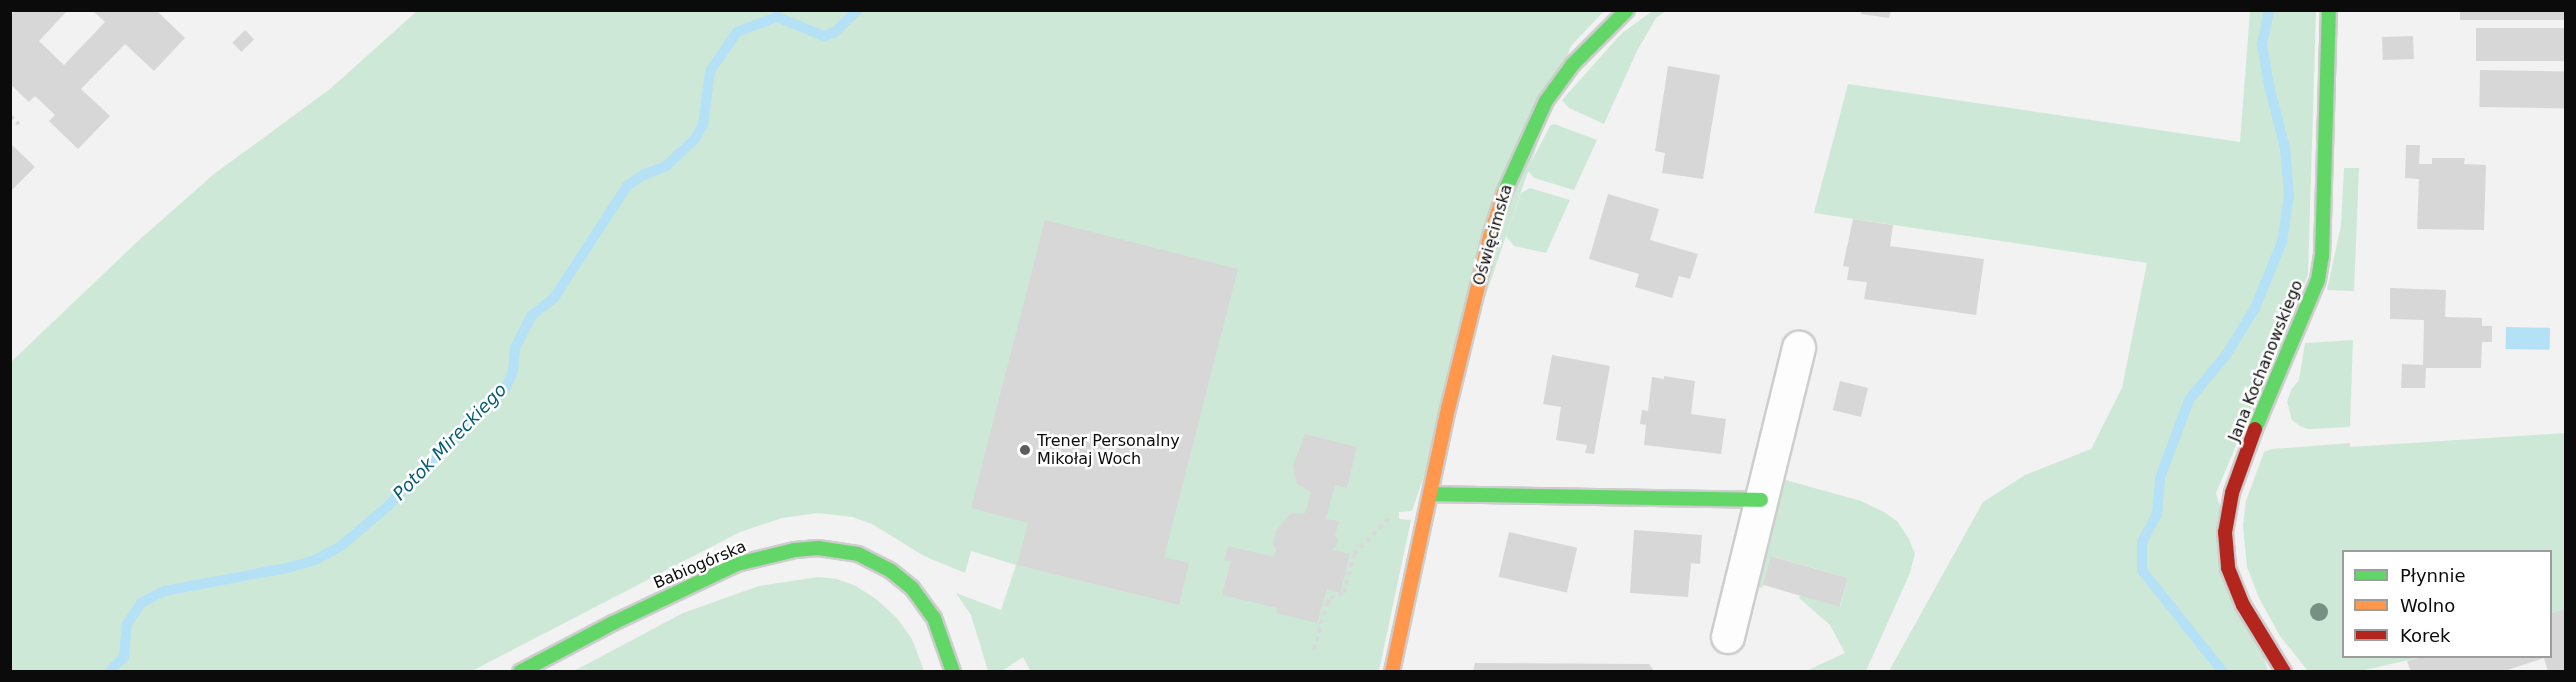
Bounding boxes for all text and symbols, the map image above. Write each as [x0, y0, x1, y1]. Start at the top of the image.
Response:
street label: Oświęcimska [1469, 182, 1517, 288]
street label: Jana Kochanowskiego [2225, 277, 2307, 445]
water label: Potok Mireckiego [389, 379, 511, 505]
place label: Trener Personalny Mikołaj Woch [1037, 431, 1180, 469]
marker: Trener Personalny Mikołaj Woch [1018, 443, 1032, 457]
street label: Babiogórska [651, 537, 749, 593]
legend [2342, 550, 2552, 658]
text: Płynnie [2400, 565, 2466, 586]
text: Wolno [2400, 595, 2455, 616]
text: Korek [2400, 625, 2450, 646]

